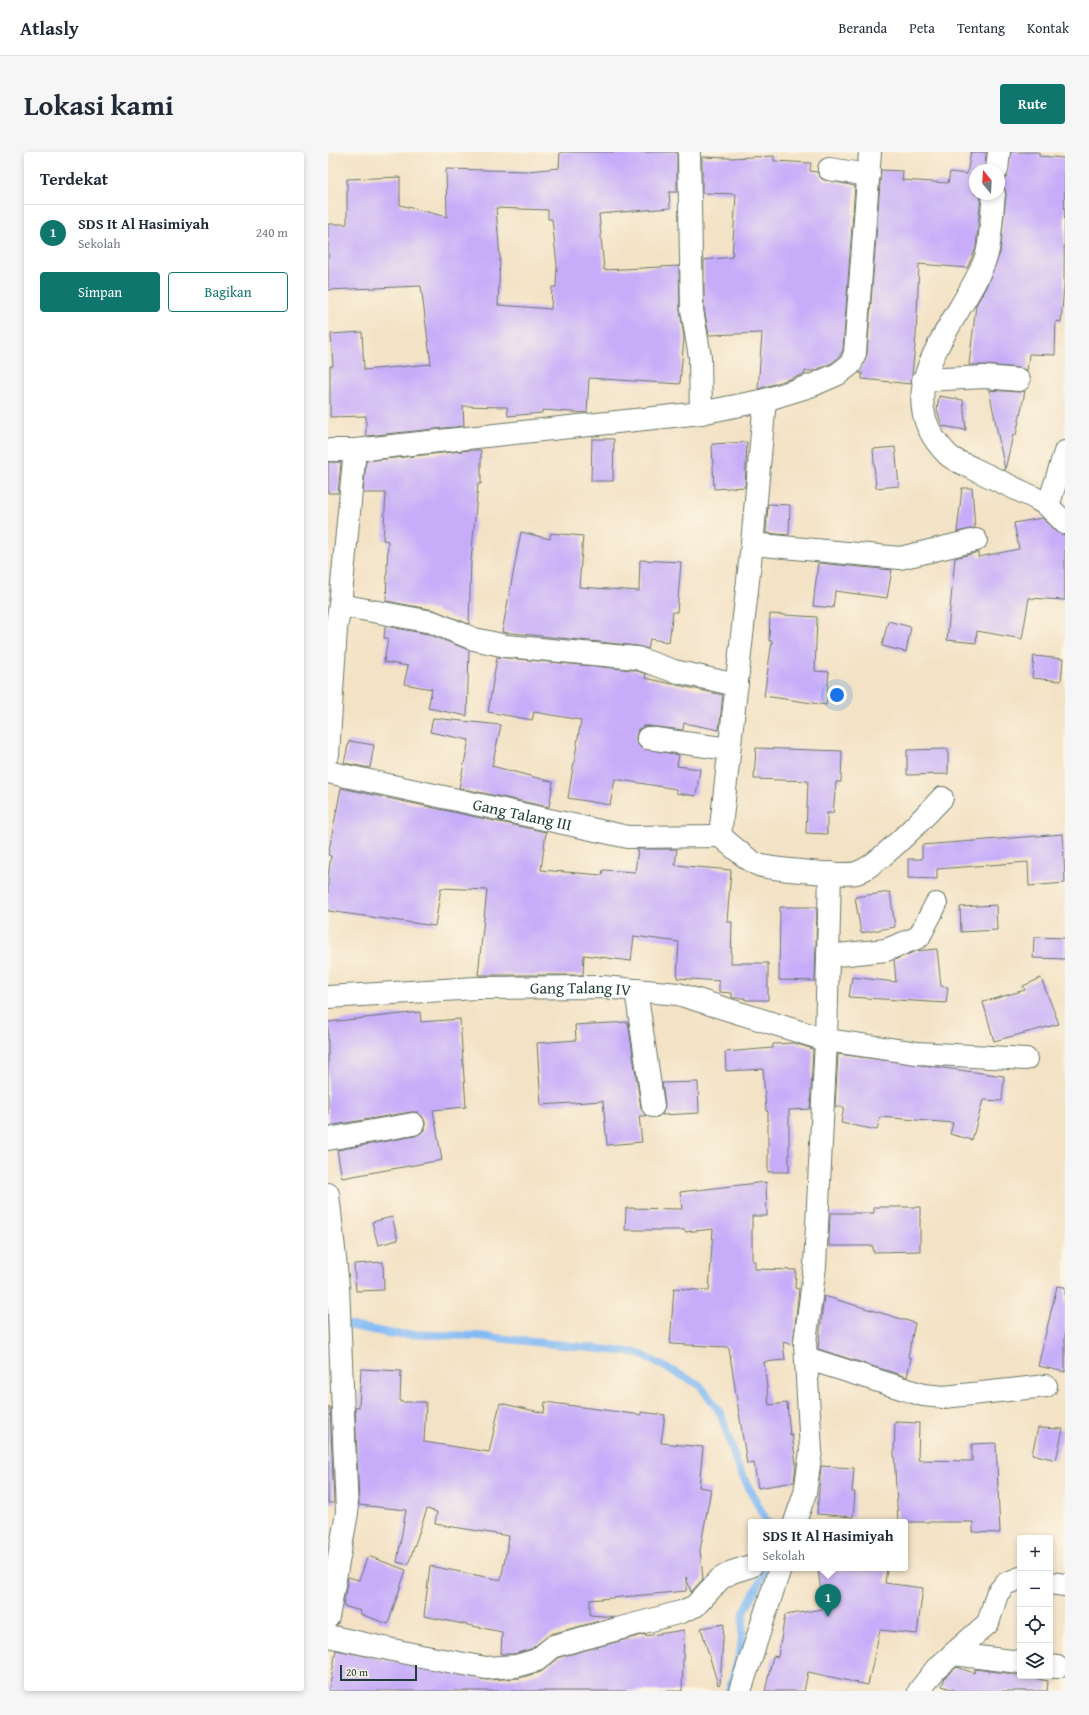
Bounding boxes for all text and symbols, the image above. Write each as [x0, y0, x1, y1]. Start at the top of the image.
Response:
text: Atlasly [20, 14, 79, 42]
text: Beranda [839, 18, 887, 38]
text: Peta [909, 18, 935, 38]
text: Tentang [957, 18, 1005, 38]
text: Kontak [1027, 18, 1069, 38]
text: Lokasi kami [24, 84, 174, 125]
button: Rute [1000, 84, 1065, 124]
north arrow [969, 164, 1005, 200]
text: Terdekat [40, 166, 108, 191]
text: SDS It Al Hasimiyah [78, 213, 209, 234]
text: 1 [50, 223, 56, 242]
text: 240 m [256, 223, 288, 242]
text: Sekolah [78, 234, 121, 253]
button: Simpan [40, 272, 160, 312]
button: Bagikan [168, 272, 288, 312]
your location [827, 685, 847, 705]
street label: Gang Talang III [471, 792, 574, 837]
street label: Gang Talang IV [530, 975, 633, 1002]
popup [748, 1519, 908, 1571]
text: SDS It Al Hasimiyah [762, 1525, 894, 1546]
map controls [1017, 1535, 1053, 1679]
button: + [1017, 1535, 1053, 1571]
text: Sekolah [762, 1546, 805, 1565]
button: − [1017, 1571, 1053, 1607]
pin: 1 [815, 1584, 841, 1617]
button: locate [1017, 1607, 1053, 1643]
button: layers [1017, 1643, 1053, 1679]
scale bar [340, 1663, 417, 1682]
text: 20 m [346, 1664, 368, 1680]

